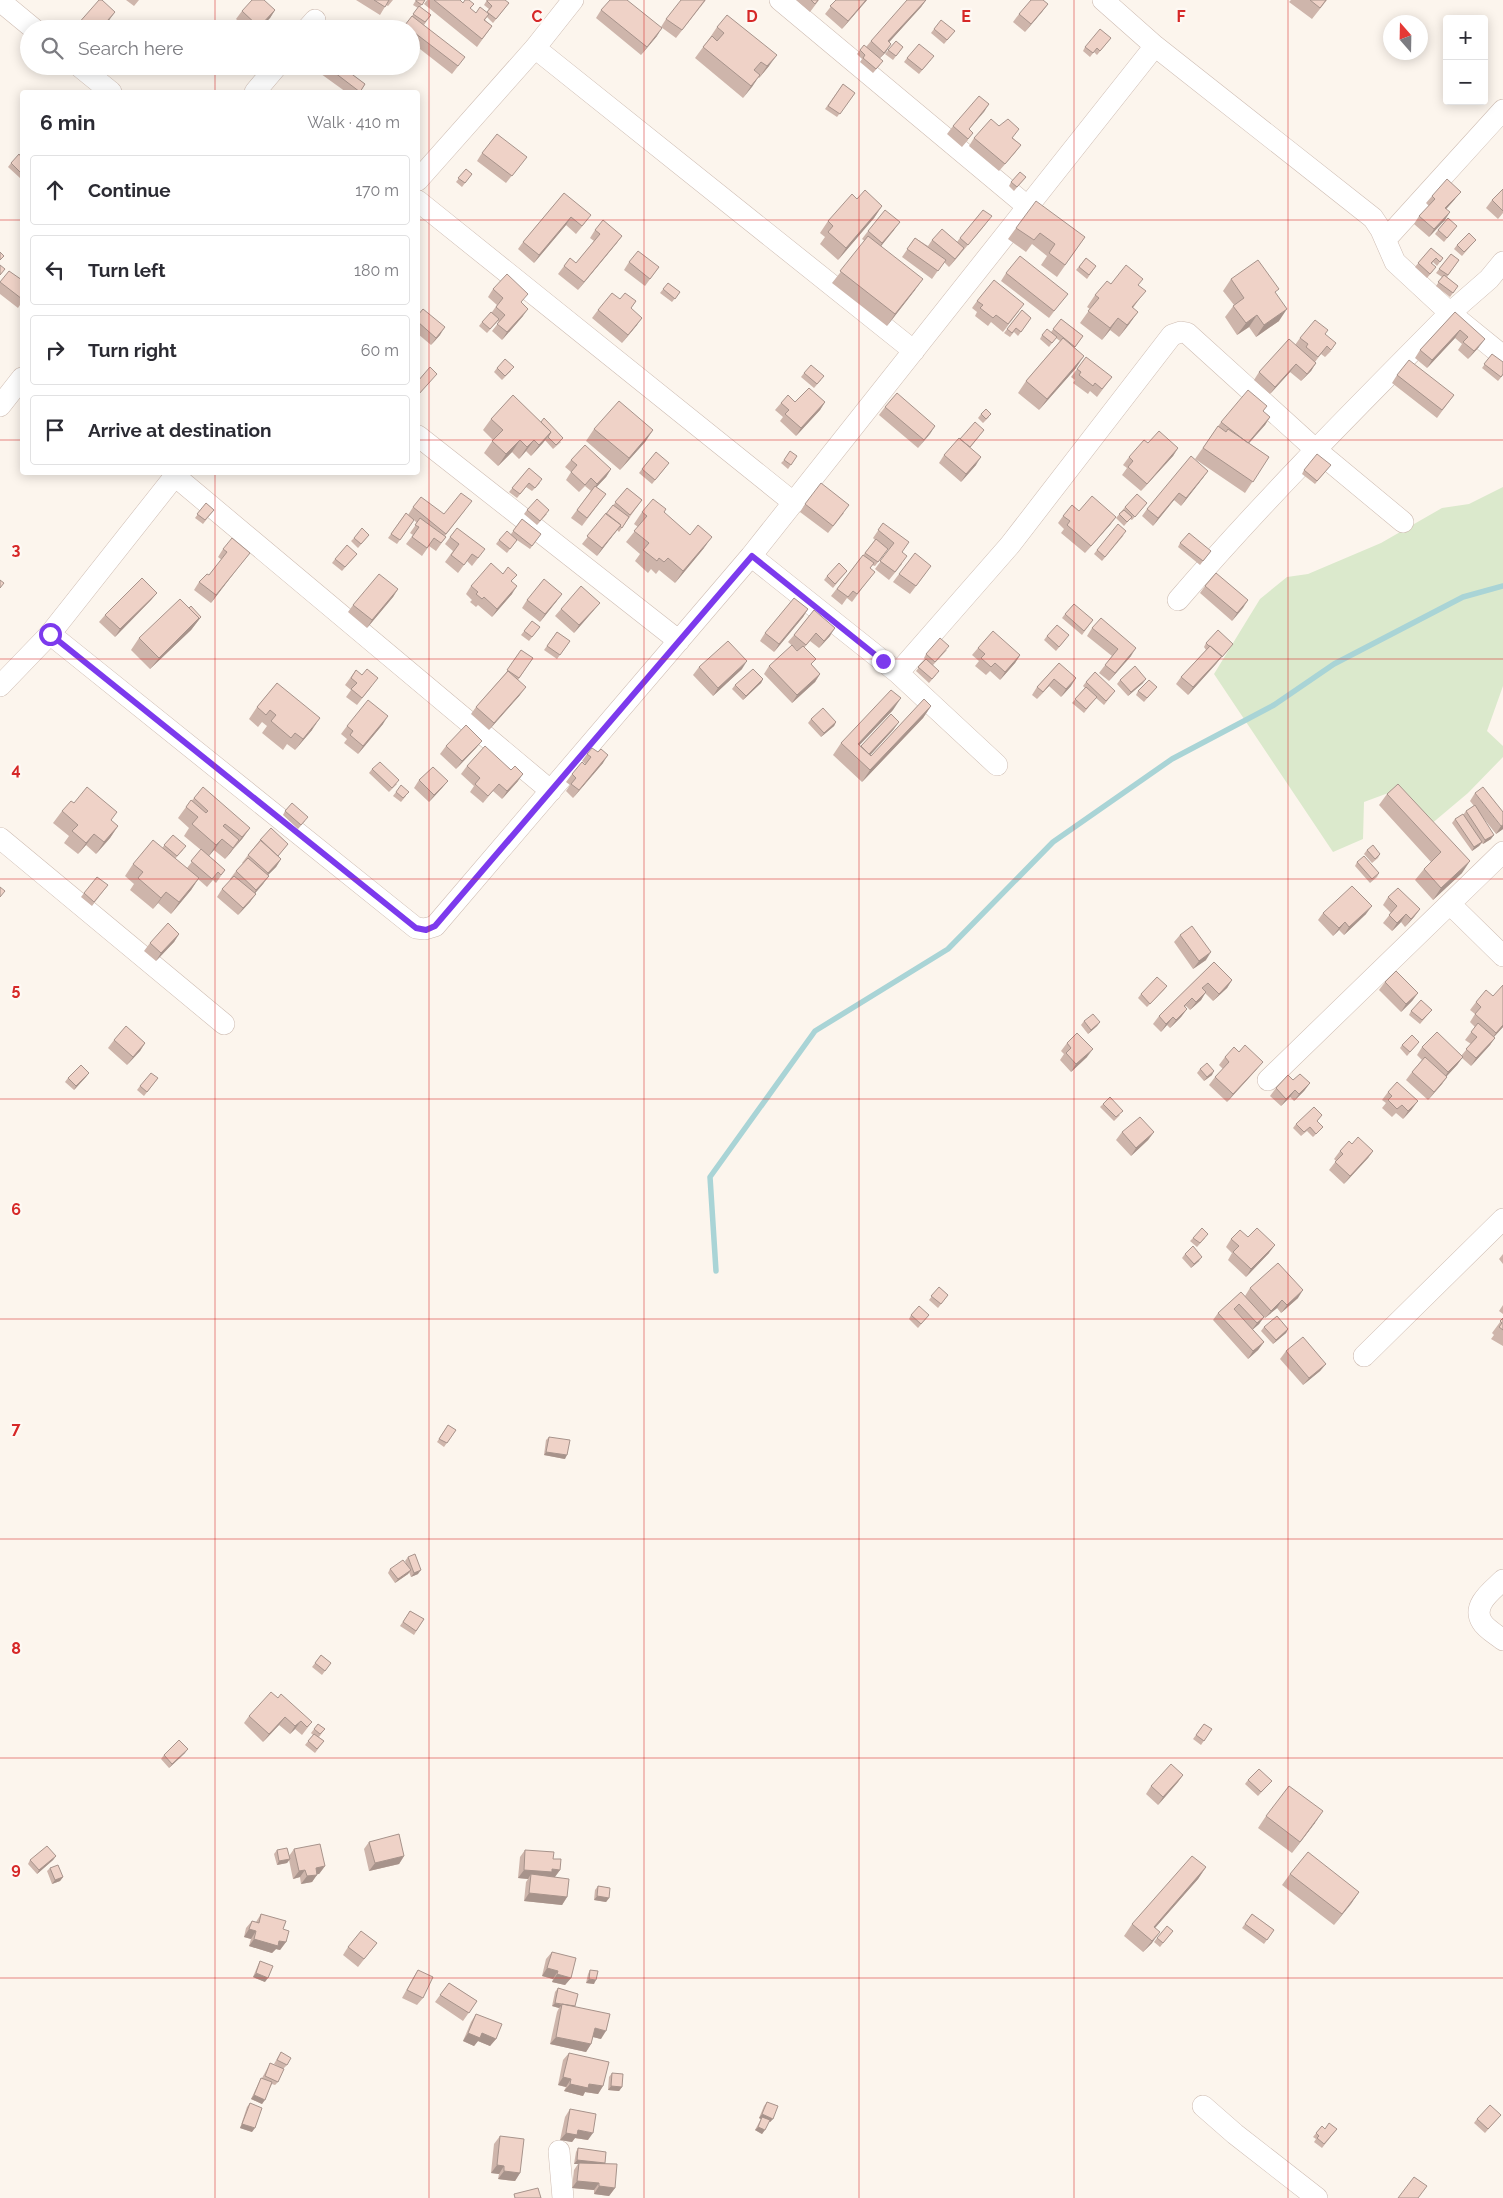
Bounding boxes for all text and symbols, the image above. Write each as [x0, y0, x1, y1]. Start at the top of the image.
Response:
text: C [532, 7, 543, 26]
text: D [746, 7, 758, 26]
text: E [961, 7, 971, 26]
text: F [1176, 7, 1186, 26]
north arrow [1383, 15, 1428, 60]
map controls [1443, 15, 1488, 105]
button: + [1443, 15, 1488, 60]
search box [20, 20, 420, 75]
icon: search [38, 34, 66, 62]
text: Search here [78, 37, 184, 59]
button: − [1443, 60, 1488, 105]
text: 6 min [40, 110, 95, 135]
text: Walk · 410 m [307, 113, 400, 132]
icon: ahead [41, 176, 69, 204]
text: Continue [88, 179, 171, 201]
text: 170 m [355, 181, 399, 200]
icon: left [41, 256, 69, 284]
text: Turn left [88, 259, 165, 281]
text: 180 m [354, 261, 399, 280]
icon: right [41, 336, 69, 364]
text: Turn right [88, 339, 177, 361]
text: 60 m [361, 341, 399, 360]
icon: arrive [41, 416, 69, 444]
text: Arrive at destination [88, 419, 272, 441]
text: 3 [12, 540, 21, 559]
route start [39, 623, 62, 646]
route end [872, 650, 895, 673]
text: 4 [11, 760, 21, 779]
text: 5 [12, 980, 21, 999]
text: 6 [11, 1200, 21, 1219]
text: 7 [12, 1419, 21, 1438]
text: 8 [11, 1639, 21, 1658]
text: 9 [11, 1859, 21, 1878]

